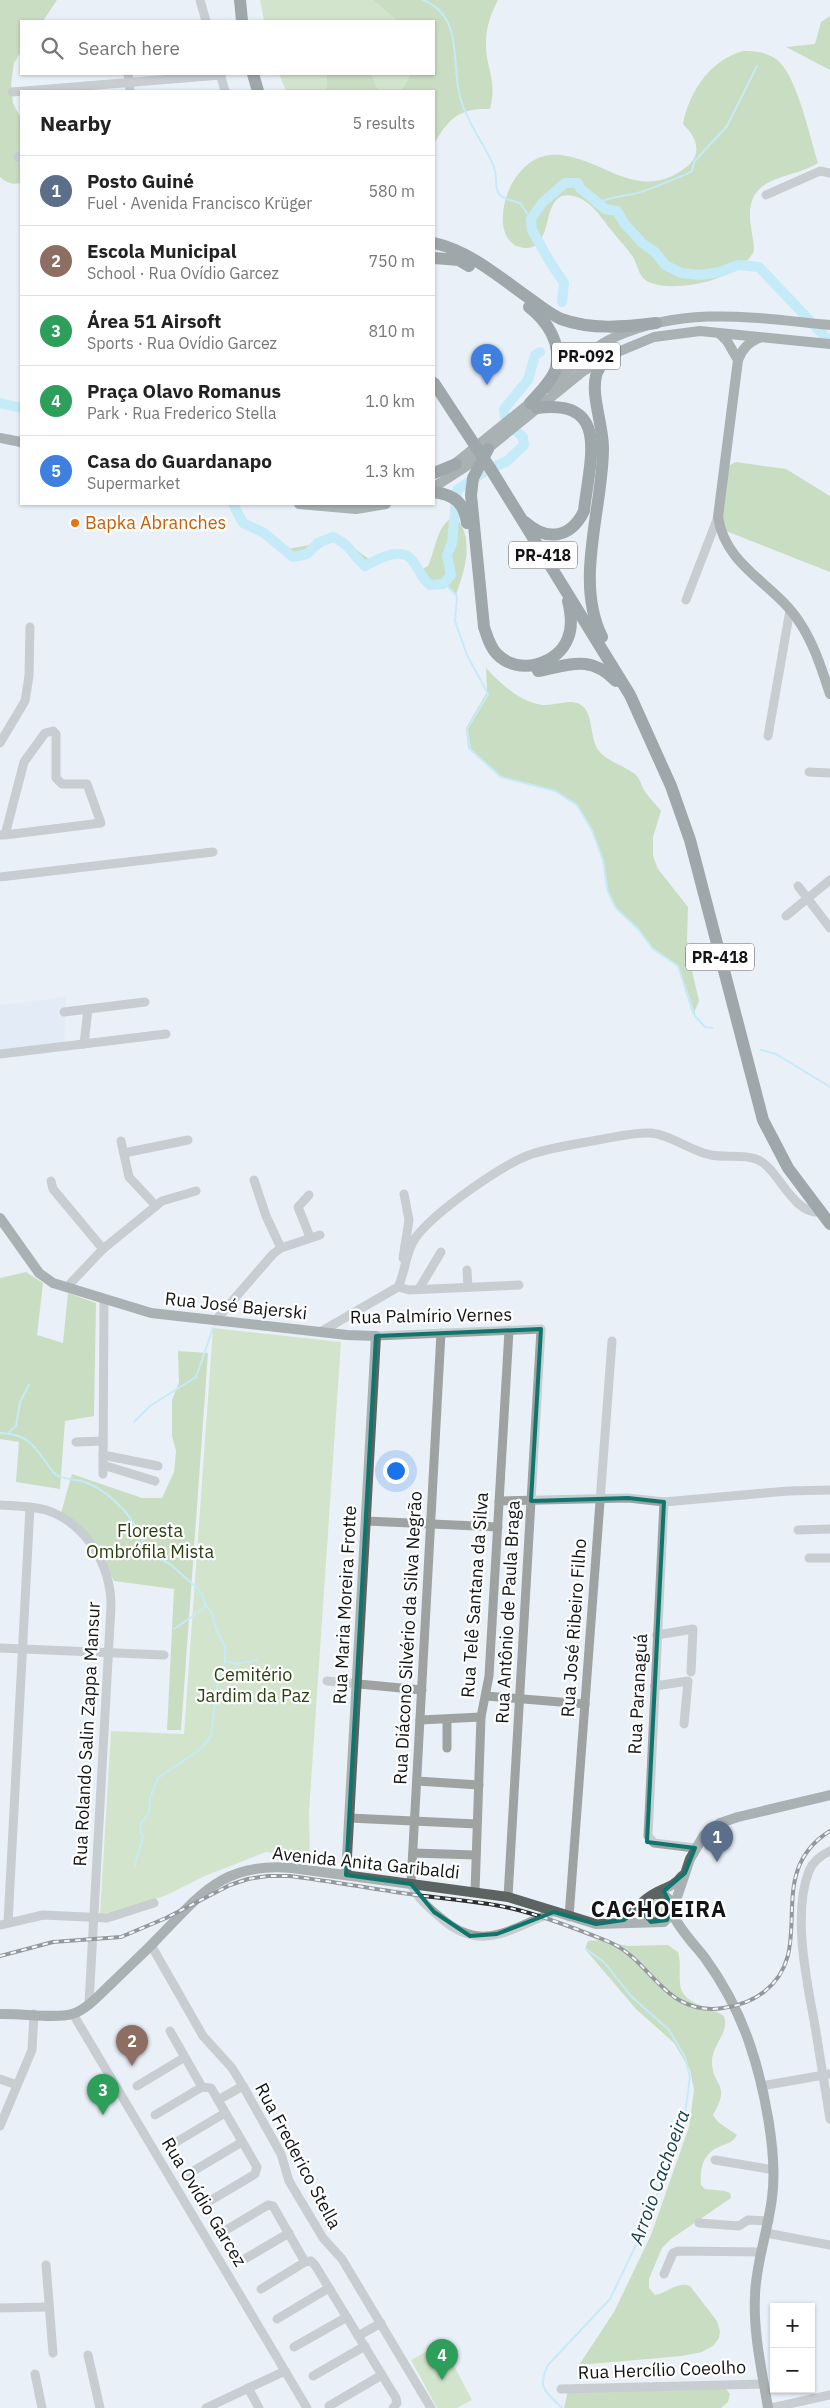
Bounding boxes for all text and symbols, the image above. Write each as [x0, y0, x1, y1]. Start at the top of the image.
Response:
search box [20, 20, 435, 75]
icon: search [38, 34, 66, 62]
text: Search here [78, 36, 180, 60]
text: Nearby [40, 109, 111, 137]
text: 5 results [352, 113, 415, 133]
text: Posto Guiné [87, 169, 194, 193]
text: 1 [51, 181, 61, 201]
text: 580 m [368, 181, 415, 201]
text: Fuel · Avenida Francisco Krüger [87, 193, 312, 213]
text: Escola Municipal [87, 239, 237, 263]
text: 2 [51, 251, 61, 271]
text: 750 m [368, 251, 415, 271]
text: School · Rua Ovídio Garcez [87, 263, 279, 283]
text: Área 51 Airsoft [87, 309, 221, 333]
text: 3 [51, 321, 61, 341]
text: 810 m [368, 321, 415, 341]
text: Sports · Rua Ovídio Garcez [87, 333, 277, 353]
road number: PR-092 [552, 342, 620, 370]
pin: 5 [471, 344, 503, 385]
text: Praça Olavo Romanus [87, 379, 281, 403]
text: 4 [51, 391, 61, 411]
text: 1.0 km [365, 391, 415, 411]
text: Park · Rua Frederico Stella [87, 403, 276, 423]
text: Casa do Guardanapo [87, 449, 272, 473]
text: 5 [51, 461, 61, 481]
text: 1.3 km [365, 461, 415, 481]
text: Supermarket [87, 473, 180, 493]
place label: Bapka Abranches [85, 511, 226, 534]
marker: Bapka Abranches [69, 517, 81, 529]
road number: PR-418 [509, 542, 577, 568]
road number: PR-418 [686, 944, 754, 970]
street label: Rua José Bajerski [164, 1287, 308, 1324]
street label: Rua Palmírio Vernes [350, 1303, 512, 1328]
your location [383, 1458, 409, 1484]
street label: Rua Diácono Silvério da Silva Negrão [388, 1491, 427, 1785]
street label: Rua Telê Santana da Silva [456, 1491, 493, 1699]
street label: Rua Antônio de Paula Braga [490, 1499, 525, 1724]
street label: Rua Maria Moreira Frotte [328, 1505, 361, 1705]
park label: Floresta Ombrófila Mista [86, 1519, 214, 1563]
street label: Rua José Ribeiro Filho [556, 1538, 591, 1718]
street label: Rua Rolando Salin Zappa Mansur [68, 1601, 105, 1867]
street label: Rua Paranaguá [623, 1632, 652, 1755]
park label: Cemitério Jardim da Paz [196, 1663, 310, 1707]
pin: 1 [701, 1821, 733, 1862]
street label: Avenida Anita Garibaldi [271, 1841, 461, 1884]
district label: CACHOEIRA [591, 1894, 727, 1923]
pin: 2 [116, 2025, 148, 2066]
pin: 3 [87, 2074, 119, 2115]
street label: Rua Frederico Stella [250, 2079, 347, 2233]
water label: Arroio Cachoeira [623, 2107, 694, 2248]
street label: Rua Ovídio Garcez [157, 2133, 252, 2271]
map controls [770, 2303, 815, 2393]
button: + [770, 2303, 815, 2348]
pin: 4 [426, 2339, 458, 2380]
button: − [770, 2348, 815, 2393]
street label: Rua Hercílio Coeolho [577, 2355, 747, 2384]

